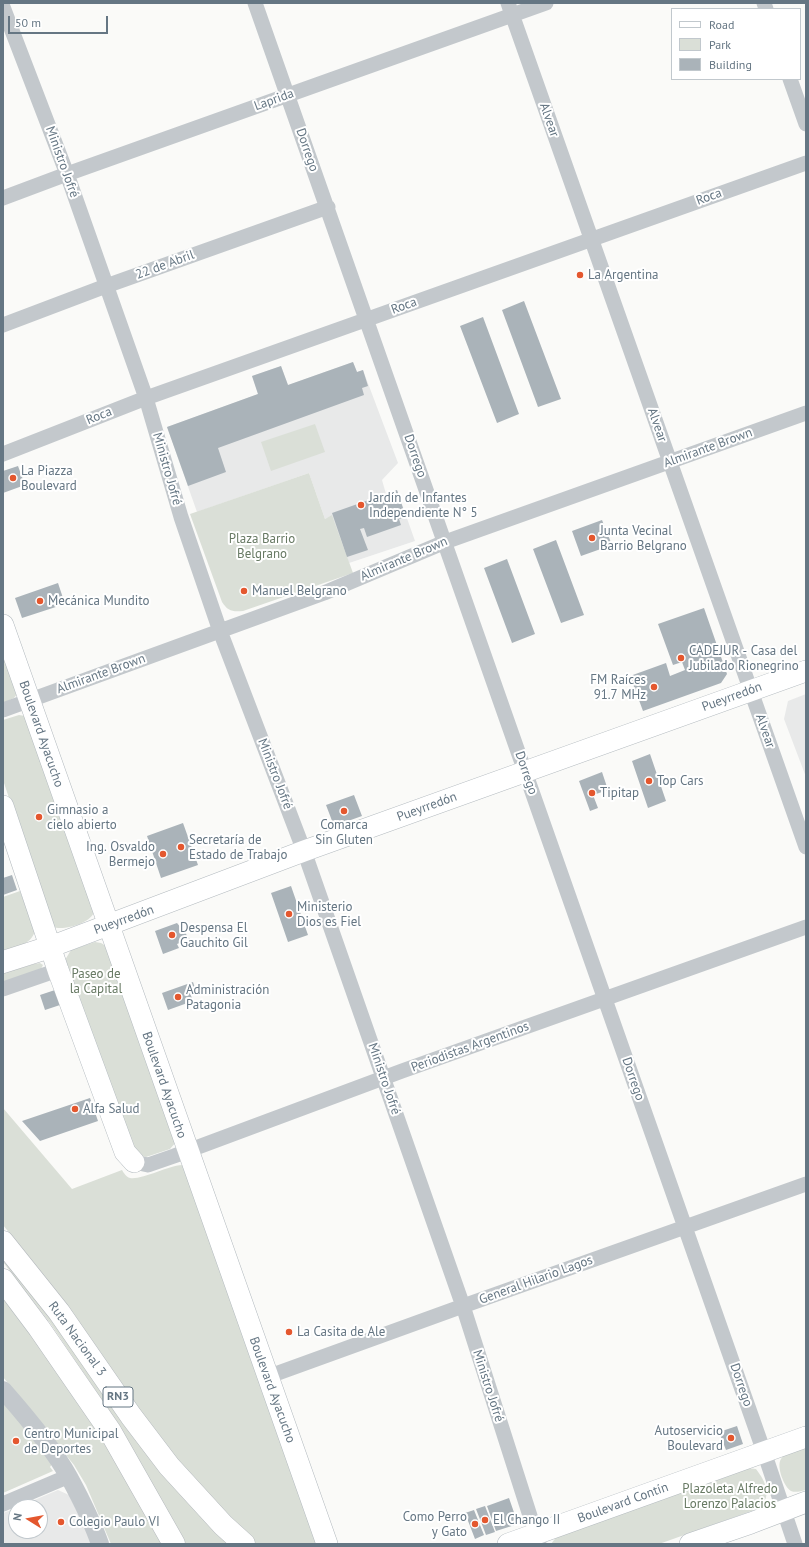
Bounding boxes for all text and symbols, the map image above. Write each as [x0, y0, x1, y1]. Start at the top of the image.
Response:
scale bar [10, 8, 110, 34]
legend [671, 8, 801, 80]
text: 50 m [15, 15, 41, 30]
text: Road [709, 17, 734, 32]
text: Park [709, 37, 731, 52]
text: Building [709, 57, 752, 72]
street label: Laprida [252, 86, 296, 114]
street label: Alvear [536, 101, 562, 139]
street label: Ministro Jofré [42, 124, 82, 200]
street label: Dorrego [292, 126, 322, 174]
street label: Roca [694, 185, 724, 209]
street label: 22 de Abril [134, 247, 196, 283]
place label: La Argentina [588, 267, 659, 283]
marker: La Argentina [575, 270, 585, 280]
street label: Roca [389, 294, 419, 318]
street label: Roca [84, 404, 114, 428]
street label: Alvear [644, 406, 670, 444]
street label: Almirante Brown [662, 425, 754, 471]
street label: Ministro Jofré [149, 431, 185, 507]
street label: Dorrego [400, 432, 430, 480]
place label: La Piazza Boulevard [21, 463, 77, 494]
marker: La Piazza Boulevard [8, 473, 18, 483]
place label: Jardín de Infantes Independiente N° 5 [369, 490, 478, 521]
marker: Jardín de Infantes Independiente N° 5 [356, 500, 366, 510]
place label: Junta Vecinal Barrio Belgrano [600, 523, 687, 554]
park label: Plaza Barrio Belgrano [229, 531, 295, 562]
marker: Junta Vecinal Barrio Belgrano [587, 533, 597, 543]
street label: Almirante Brown [358, 534, 450, 584]
place label: Manuel Belgrano [252, 583, 347, 599]
marker: Manuel Belgrano [239, 586, 249, 596]
place label: Mecánica Mundito [48, 593, 150, 609]
marker: Mecánica Mundito [35, 596, 45, 606]
place label: CADEJUR - Casa del Jubilado Rionegrino [689, 643, 799, 674]
street label: Almirante Brown [55, 651, 147, 697]
marker: CADEJUR - Casa del Jubilado Rionegrino [676, 653, 686, 663]
place label: FM Raíces 91.7 MHz [590, 672, 646, 703]
street label: Boulevard Ayacucho [15, 679, 67, 789]
street label: Pueyrredón [700, 679, 764, 715]
marker: FM Raíces 91.7 MHz [649, 682, 659, 692]
street label: Alvear [752, 712, 778, 750]
street label: Ministro Jofré [254, 736, 296, 812]
street label: Dorrego [511, 749, 541, 797]
place label: Top Cars [657, 773, 704, 789]
marker: Top Cars [644, 776, 654, 786]
place label: Tipitap [600, 785, 639, 801]
marker: Tipitap [587, 788, 597, 798]
street label: Pueyrredón [395, 789, 459, 825]
place label: Gimnasio a cielo abierto [47, 802, 117, 833]
marker: Comarca Sin Gluten [339, 806, 349, 816]
marker: Gimnasio a cielo abierto [34, 812, 44, 822]
place label: Comarca Sin Gluten [315, 817, 373, 848]
place label: Secretaría de Estado de Trabajo [189, 832, 287, 863]
place label: Ing. Osvaldo Bermejo [86, 839, 155, 870]
marker: Secretaría de Estado de Trabajo [176, 842, 186, 852]
marker: Ing. Osvaldo Bermejo [158, 849, 168, 859]
place label: Ministerio Dios es Fiel [297, 899, 361, 930]
street label: Pueyrredón [92, 902, 156, 938]
marker: Ministerio Dios es Fiel [284, 909, 294, 919]
place label: Despensa El Gauchito Gil [180, 920, 248, 951]
marker: Despensa El Gauchito Gil [167, 930, 177, 940]
park label: Paseo de la Capital [70, 966, 122, 997]
place label: Administración Patagonia [186, 982, 269, 1013]
marker: Administración Patagonia [173, 992, 183, 1002]
street label: Periodistas Argentinos [409, 1018, 531, 1076]
street label: Boulevard Ayacucho [138, 1030, 190, 1140]
street label: Ministro Jofré [364, 1041, 404, 1117]
street label: Dorrego [618, 1055, 648, 1103]
place label: Alfa Salud [83, 1101, 140, 1117]
marker: Alfa Salud [70, 1104, 80, 1114]
street label: General Hilario Lagos [477, 1252, 595, 1308]
street label: Ruta Nacional 3 [45, 1299, 109, 1379]
place label: La Casita de Ale [297, 1324, 385, 1340]
marker: La Casita de Ale [284, 1327, 294, 1337]
street label: Boulevard Ayacucho [246, 1335, 298, 1445]
street label: Ministro Jofré [469, 1348, 507, 1424]
street label: Dorrego [726, 1361, 756, 1409]
road number: RN3 [103, 1387, 133, 1407]
place label: Autoservicio Boulevard [655, 1423, 723, 1454]
place label: Centro Municipal de Deportes [24, 1426, 118, 1457]
marker: Autoservicio Boulevard [726, 1433, 736, 1443]
marker: Centro Municipal de Deportes [11, 1436, 21, 1446]
street label: Boulevard Contín [576, 1479, 670, 1527]
park label: Plazoleta Alfredo Lorenzo Palacios [682, 1481, 778, 1512]
north arrow [8, 1499, 48, 1539]
place label: Como Perro y Gato [403, 1509, 467, 1540]
text: N [10, 1512, 25, 1522]
place label: El Chango II [493, 1512, 560, 1528]
place label: Colegio Paulo VI [69, 1514, 160, 1530]
marker: El Chango II [480, 1515, 490, 1525]
marker: Colegio Paulo VI [56, 1517, 66, 1527]
marker: Como Perro y Gato [470, 1519, 480, 1529]

